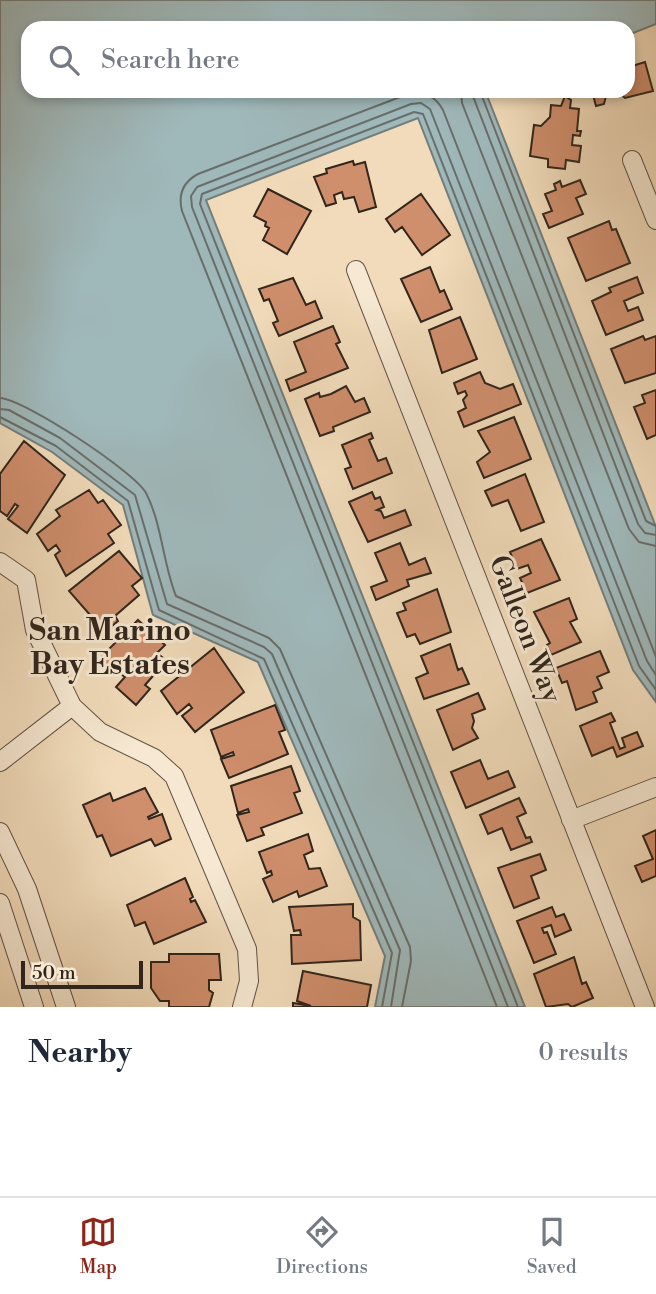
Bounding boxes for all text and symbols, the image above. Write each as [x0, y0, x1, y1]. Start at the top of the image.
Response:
search box [21, 21, 635, 98]
icon: search [45, 41, 83, 79]
text: Search here [101, 44, 240, 76]
street label: Galleon Way [481, 550, 569, 708]
district label: San Marino Bay Estates [29, 612, 191, 684]
scale bar [21, 958, 144, 990]
text: 50 m [32, 961, 76, 985]
text: Nearby [28, 1034, 132, 1072]
text: 0 results [538, 1039, 628, 1067]
tab: Map [79, 1213, 117, 1279]
tab: Directions [276, 1213, 368, 1279]
tab: Saved [527, 1213, 577, 1279]

